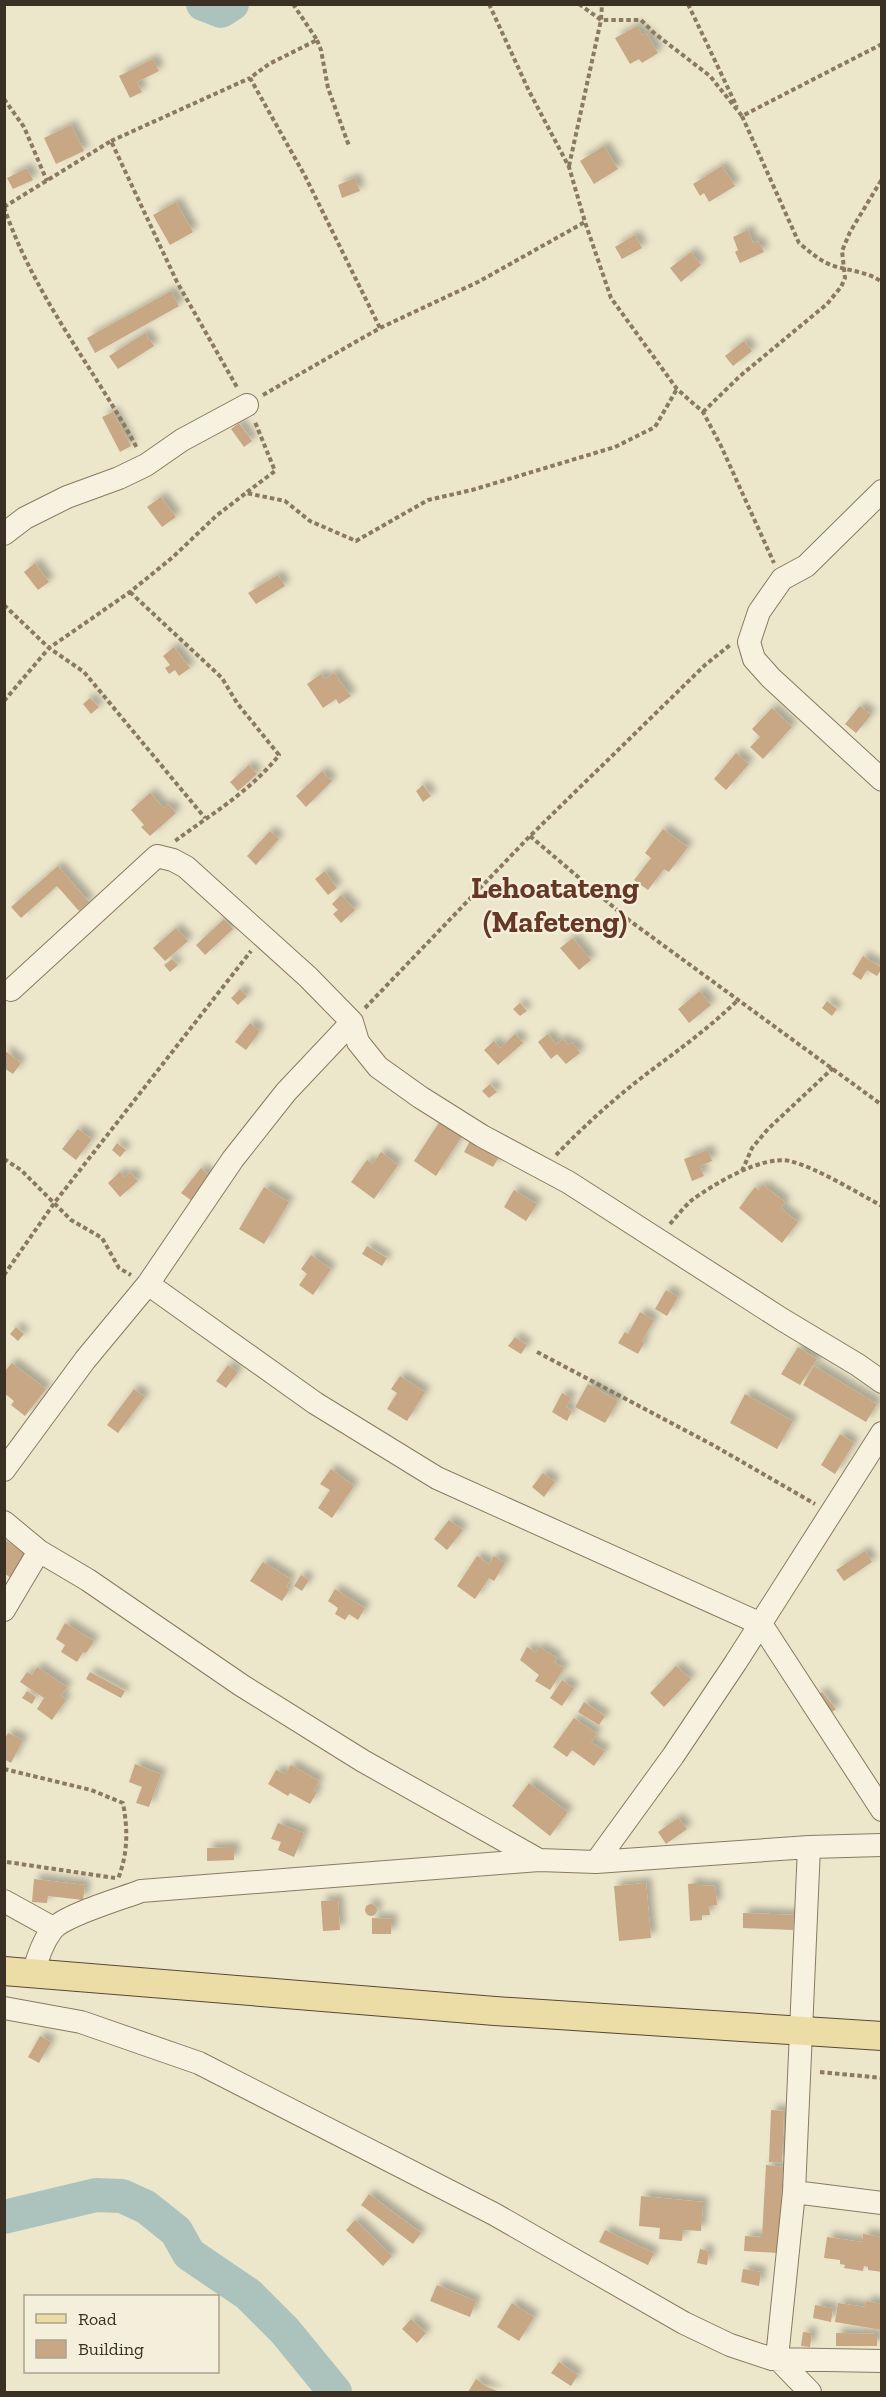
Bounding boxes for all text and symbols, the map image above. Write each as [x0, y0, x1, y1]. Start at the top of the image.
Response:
district label: Lehoatateng (Mafeteng) [471, 870, 639, 940]
legend [24, 2295, 219, 2373]
text: Road [78, 2308, 117, 2330]
text: Building [78, 2338, 144, 2360]

